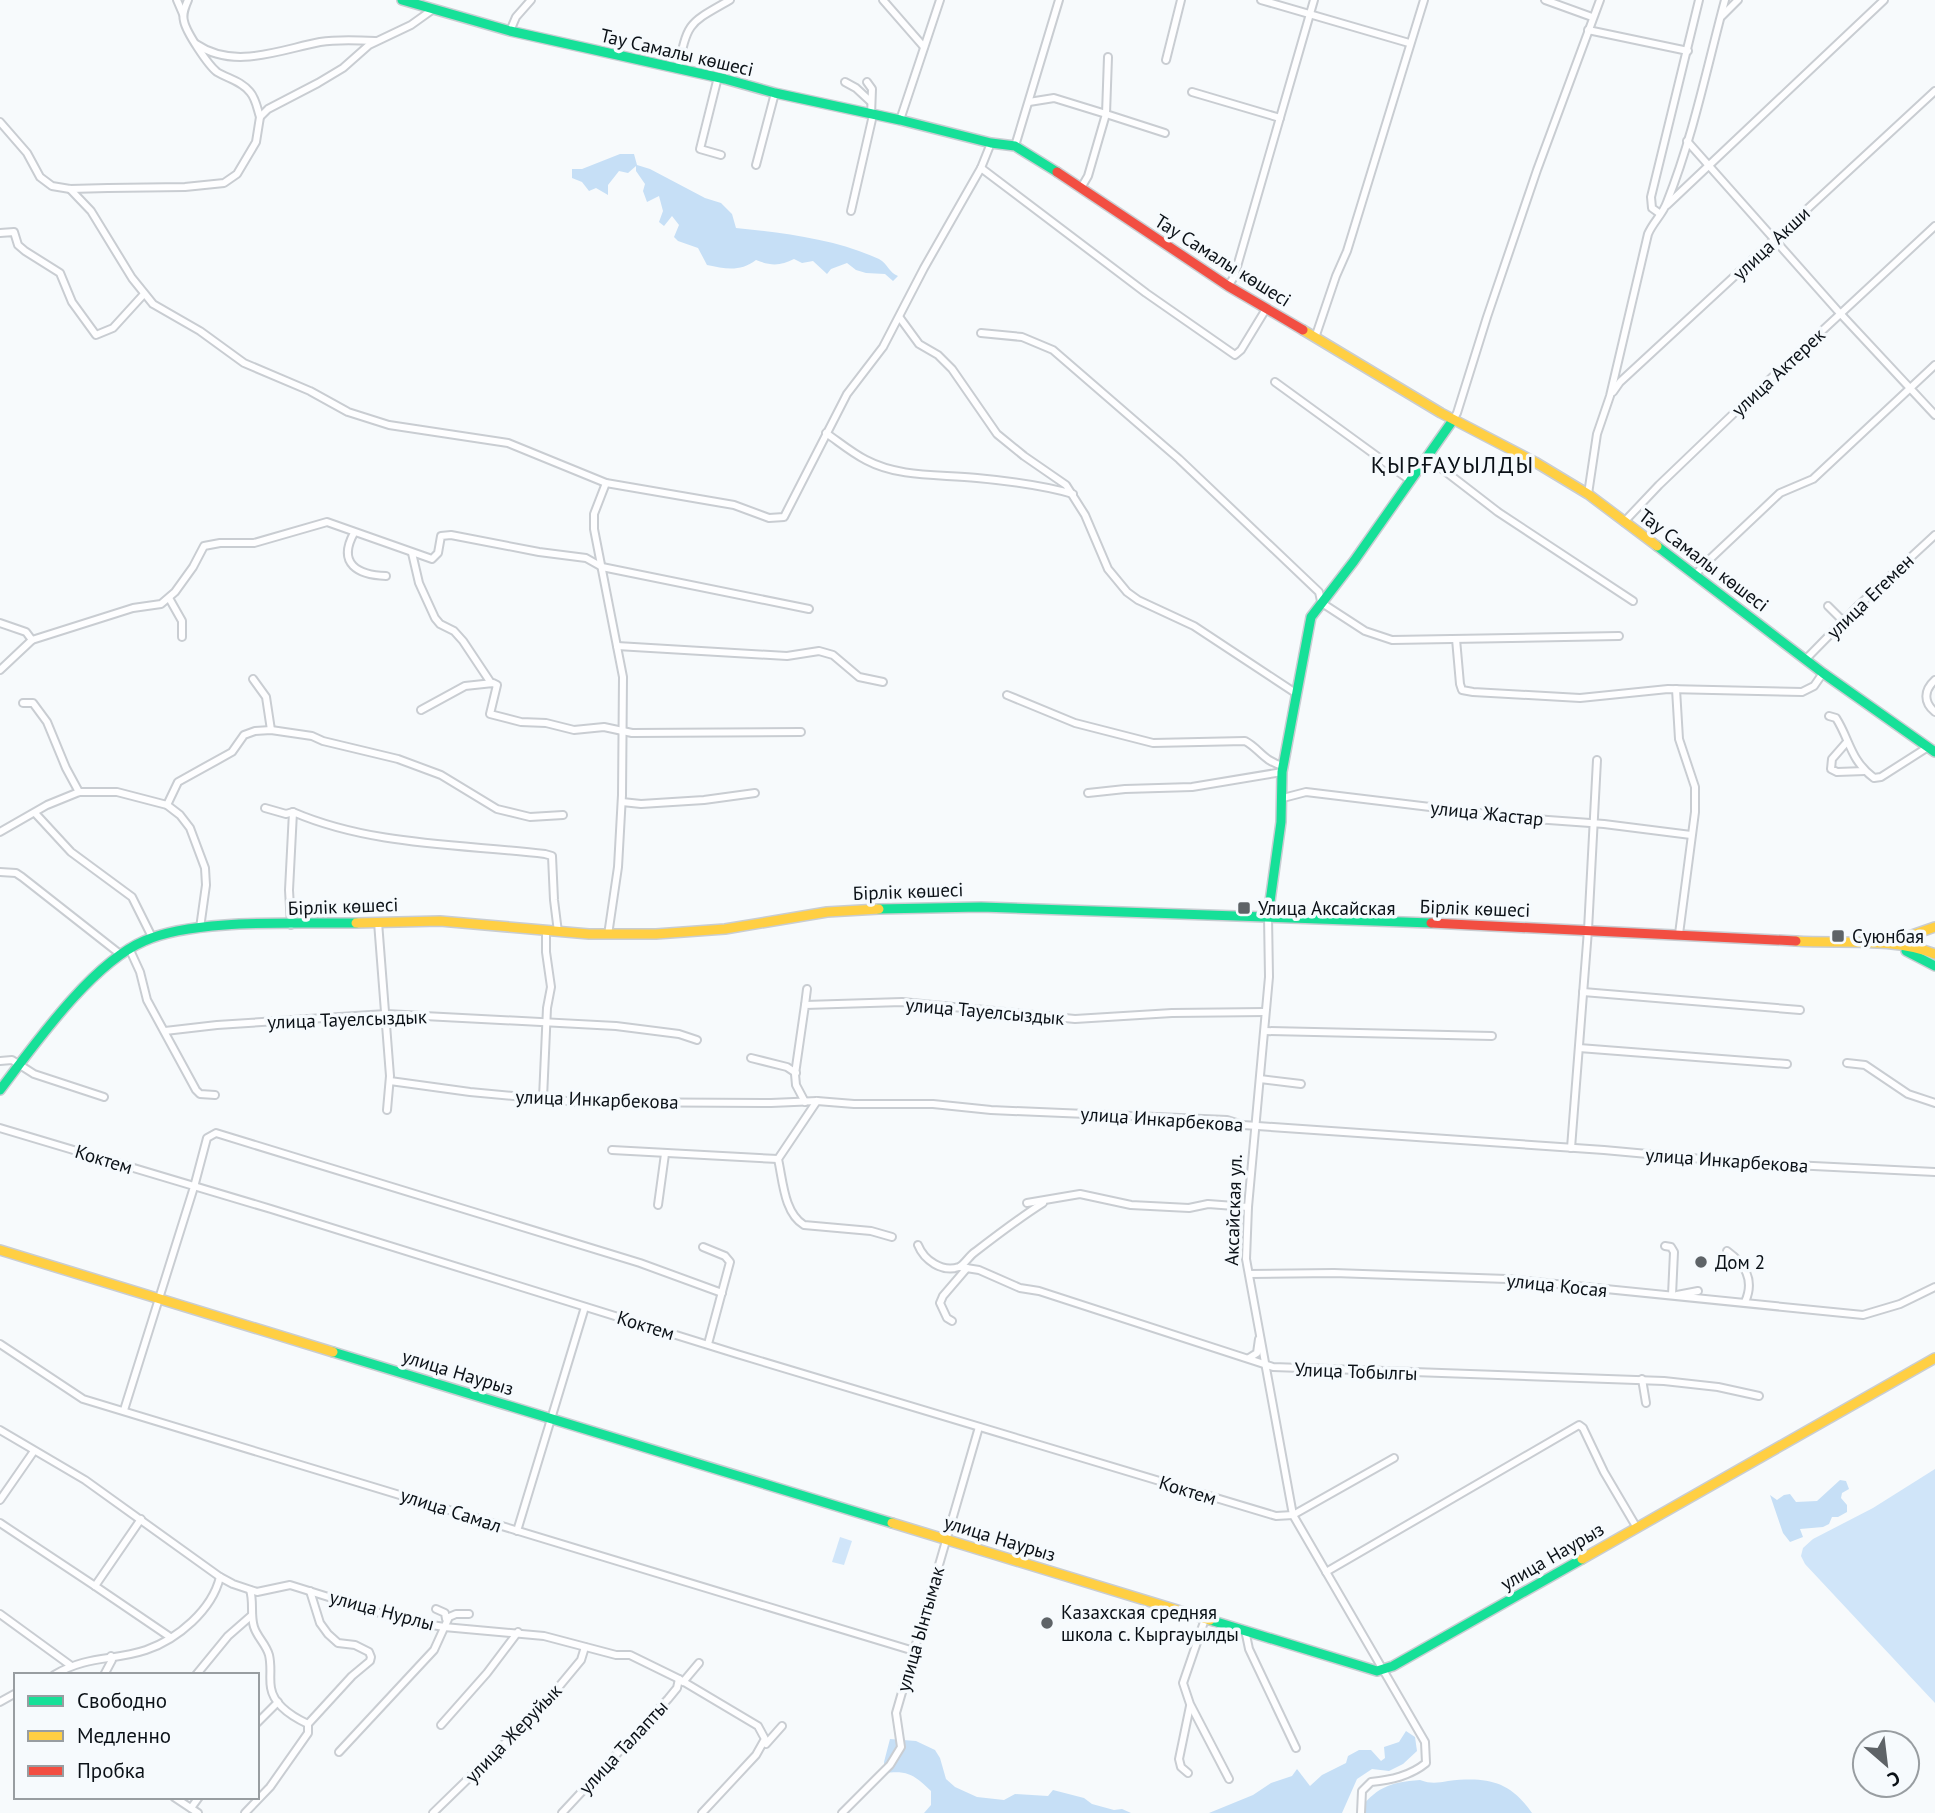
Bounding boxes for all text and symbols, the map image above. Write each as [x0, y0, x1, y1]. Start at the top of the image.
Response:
street label: Тау Самалы көшесі [598, 23, 756, 81]
street label: улица Акши [1727, 201, 1815, 285]
street label: Тау Самалы көшесі [1150, 208, 1296, 312]
street label: улица Актерек [1726, 323, 1830, 421]
district label: ҚЫРҒАУЫЛДЫ [1371, 450, 1535, 479]
street label: Тау Самалы көшесі [1634, 503, 1774, 617]
street label: улица Егемен [1821, 548, 1919, 644]
street label: улица Жастар [1429, 795, 1545, 831]
street label: Бірлік көшесі [852, 877, 964, 905]
street label: Бірлік көшесі [287, 892, 399, 920]
street label: Бірлік көшесі [1419, 894, 1531, 922]
place label: Улица Аксайская [1258, 896, 1396, 920]
marker: Улица Аксайская [1236, 900, 1252, 916]
place label: Суюнбая [1852, 924, 1924, 948]
marker: Суюнбая [1830, 928, 1846, 944]
street label: улица Тауелсыздык [904, 992, 1066, 1030]
street label: улица Тауелсыздык [267, 1004, 427, 1034]
street label: улица Инкарбекова [515, 1084, 679, 1114]
street label: улица Инкарбекова [1080, 1101, 1244, 1137]
street label: Коктем [72, 1139, 136, 1179]
street label: улица Инкарбекова [1645, 1142, 1809, 1178]
street label: Аксайская ул. [1219, 1154, 1247, 1266]
place label: Дом 2 [1715, 1250, 1765, 1274]
marker: Дом 2 [1693, 1254, 1709, 1270]
street label: улица Косая [1506, 1268, 1608, 1302]
street label: Коктем [614, 1305, 678, 1345]
street label: улица Наурыз [399, 1344, 517, 1400]
street label: Улица Тобылгы [1294, 1357, 1418, 1385]
street label: Коктем [1156, 1470, 1220, 1510]
street label: улица Самал [397, 1482, 505, 1538]
street label: улица Наурыз [941, 1510, 1059, 1566]
street label: улица Наурыз [1496, 1517, 1608, 1595]
street label: улица Ынтымак [891, 1564, 949, 1694]
street label: улица Нурлы [327, 1585, 437, 1635]
place label: Казахская средняя школа с. Кыргауылды [1061, 1600, 1239, 1646]
marker: Казахская средняя школа с. Кыргауылды [1039, 1615, 1055, 1631]
legend [14, 1673, 259, 1799]
street label: улица Жеруйык [460, 1678, 566, 1788]
text: Свободно [77, 1687, 167, 1714]
street label: улица Талапты [573, 1695, 673, 1799]
text: Медленно [77, 1722, 171, 1749]
north arrow [1851, 1729, 1921, 1799]
text: Пробка [77, 1757, 145, 1784]
text: С [1883, 1766, 1904, 1792]

